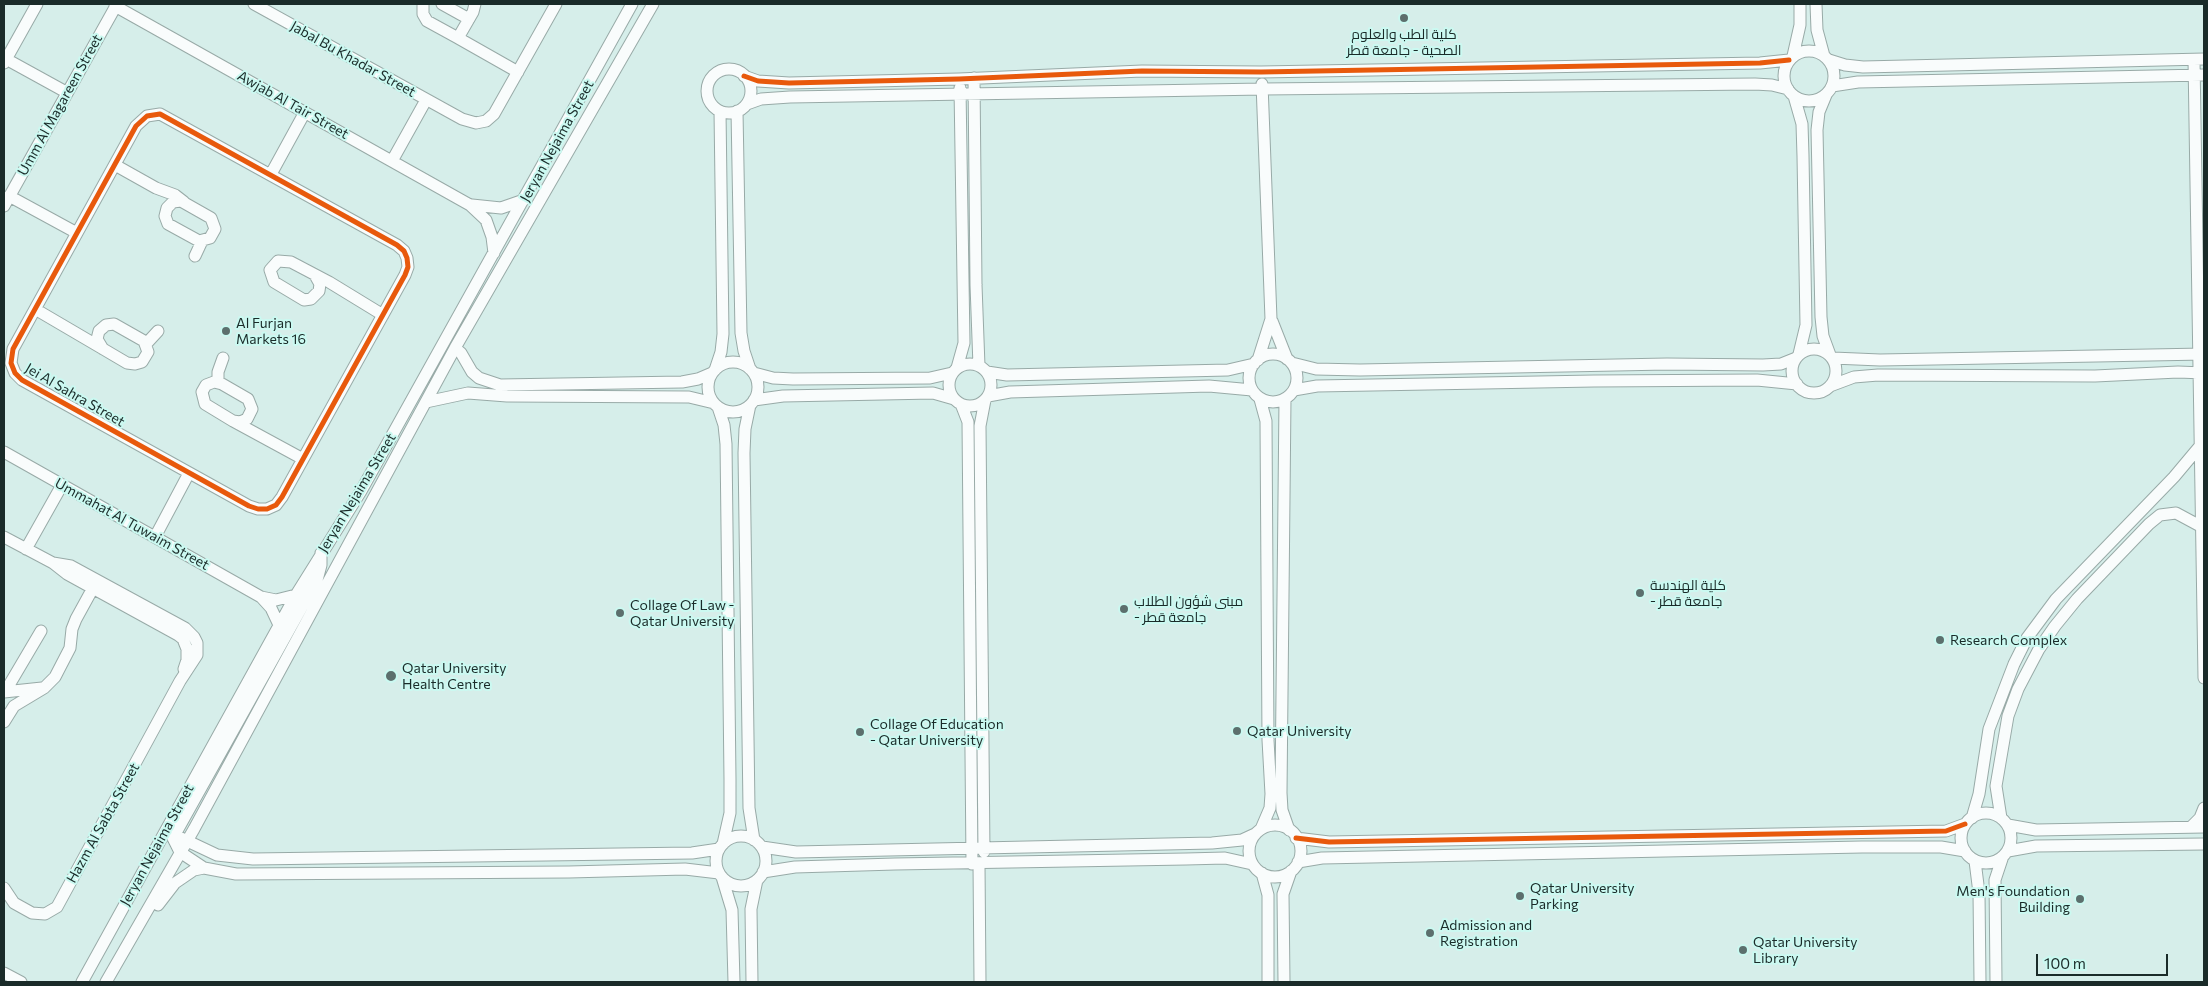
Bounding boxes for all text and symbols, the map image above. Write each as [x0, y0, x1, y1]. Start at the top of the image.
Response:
marker: كلية الطب والعلوم الصحية - جامعة قطر [1398, 12, 1410, 24]
street label: Jabal Bu Khadar Street [287, 18, 419, 100]
place label: كلية الطب والعلوم الصحية - جامعة قطر [1346, 26, 1462, 58]
street label: Umm Al Magareen Street [14, 31, 106, 179]
street label: Awjab Al Tair Street [234, 67, 352, 143]
street label: Jeryan Nejaima Street [517, 77, 597, 205]
place label: Al Furjan Markets 16 [236, 315, 306, 348]
marker: Al Furjan Markets 16 [220, 325, 232, 337]
street label: Jei Al Sahra Street [22, 360, 128, 430]
street label: Jeryan Nejaima Street [315, 430, 399, 556]
street label: Ummahat Al Tuwaim Street [52, 475, 212, 573]
place label: كلية الهندسة - جامعة قطر [1650, 577, 1726, 610]
marker: كلية الهندسة - جامعة قطر [1634, 587, 1646, 599]
place label: مبنى شؤون الطلاب - جامعة قطر [1134, 593, 1243, 626]
place label: Collage Of Law - Qatar University [630, 597, 735, 630]
marker: مبنى شؤون الطلاب - جامعة قطر [1118, 603, 1130, 615]
marker: Collage Of Law - Qatar University [614, 607, 626, 619]
place label: Research Complex [1950, 632, 2067, 648]
marker: Research Complex [1934, 634, 1946, 646]
place label: Qatar University Health Centre [402, 660, 507, 692]
marker: Qatar University Health Centre [384, 669, 398, 683]
place label: Collage Of Education - Qatar University [870, 716, 1004, 749]
place label: Qatar University [1247, 723, 1352, 739]
marker: Qatar University [1231, 725, 1243, 737]
marker: Collage Of Education - Qatar University [854, 726, 866, 738]
street label: Hazm Al Sabta Street [63, 760, 143, 886]
street label: Jeryan Nejaima Street [117, 781, 197, 909]
place label: Qatar University Parking [1530, 880, 1635, 912]
place label: Men's Foundation Building [1956, 883, 2070, 916]
marker: Qatar University Parking [1514, 890, 1526, 902]
marker: Men's Foundation Building [2074, 893, 2086, 905]
place label: Admission and Registration [1440, 917, 1532, 950]
marker: Admission and Registration [1424, 927, 1436, 939]
place label: Qatar University Library [1753, 934, 1858, 966]
marker: Qatar University Library [1737, 944, 1749, 956]
scale bar [2038, 944, 2170, 976]
text: 100 m [2044, 954, 2086, 972]

